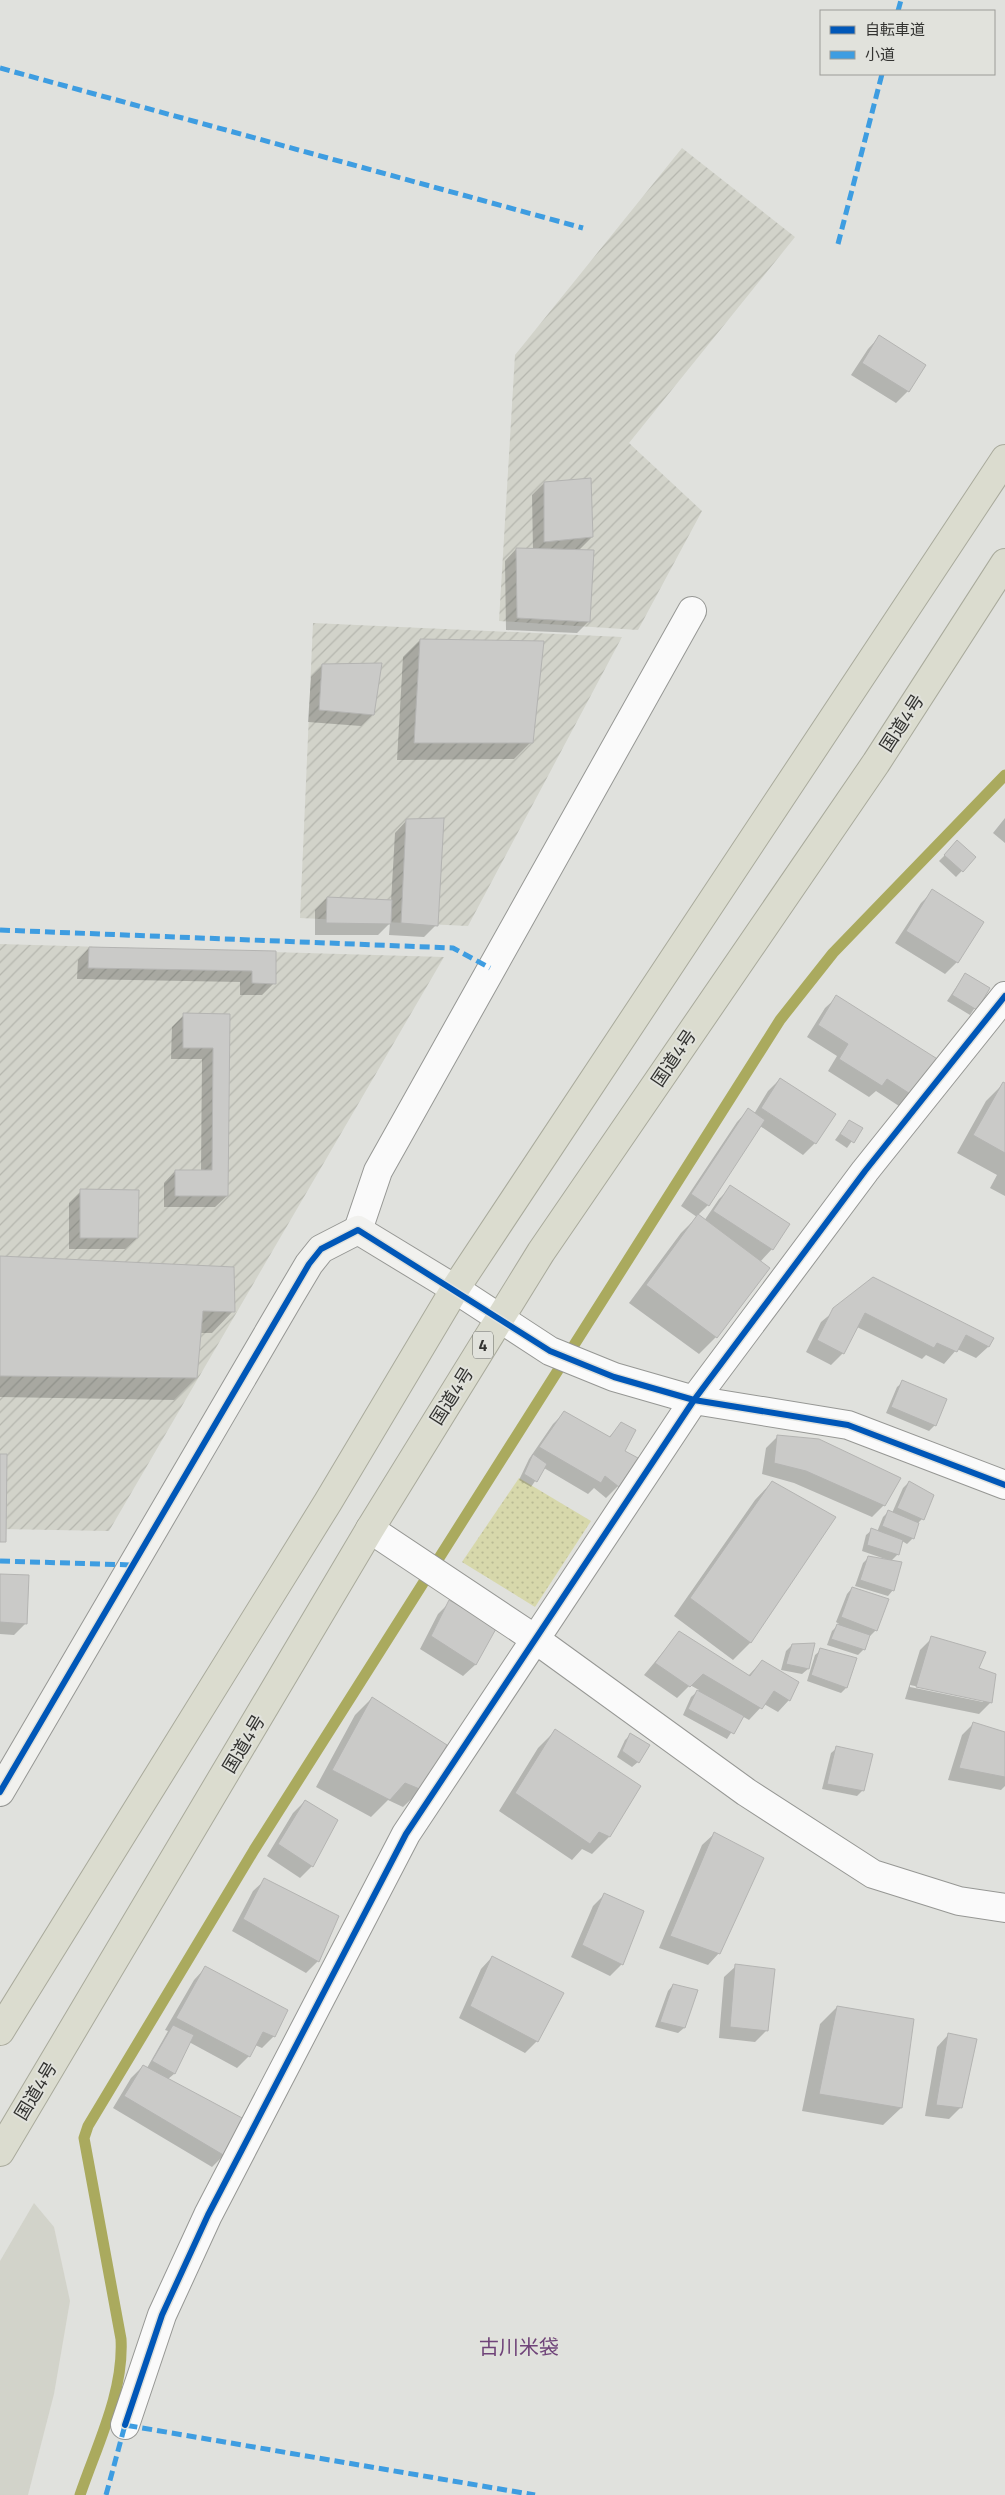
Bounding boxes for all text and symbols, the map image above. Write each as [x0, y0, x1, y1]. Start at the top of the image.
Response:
legend [820, 10, 995, 75]
text: 自転車道 [865, 18, 925, 41]
text: 小道 [865, 43, 895, 66]
street label: 国道4号 [873, 688, 930, 757]
street label: 国道4号 [644, 1024, 703, 1092]
road number: 4 [473, 1332, 493, 1358]
street label: 国道4号 [423, 1361, 480, 1430]
street label: 国道4号 [215, 1709, 272, 1778]
street label: 国道4号 [7, 2056, 64, 2125]
district label: 古川米袋 [479, 2331, 559, 2362]

